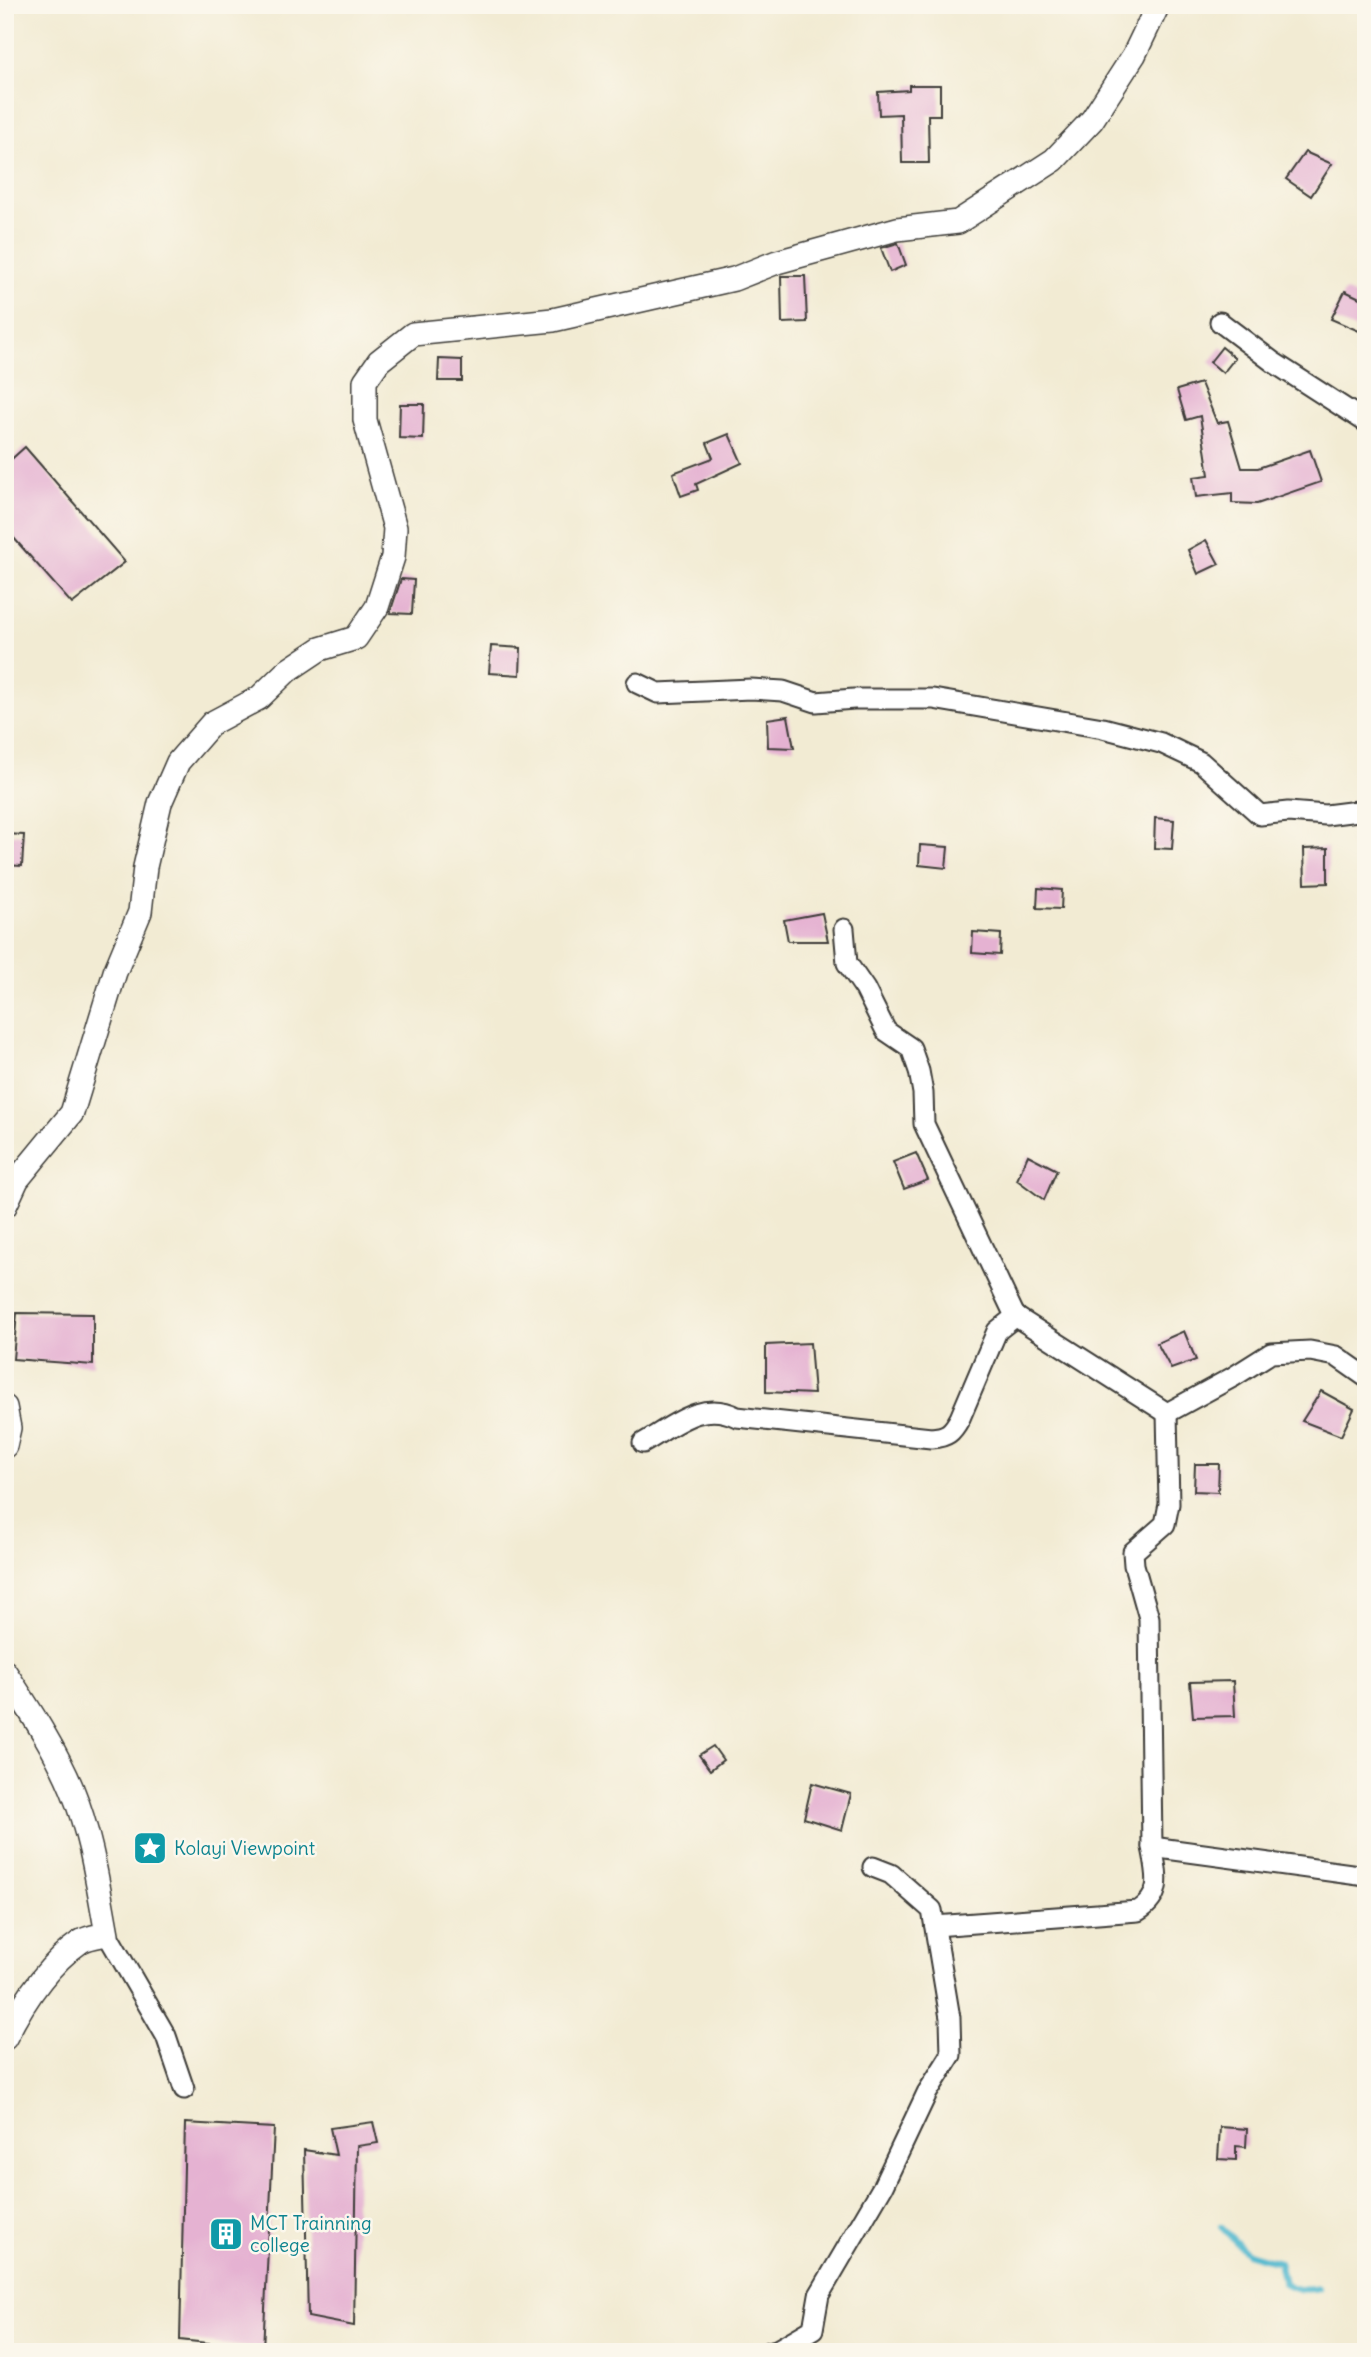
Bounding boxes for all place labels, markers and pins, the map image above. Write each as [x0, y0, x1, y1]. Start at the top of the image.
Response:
place icon: Kolayi Viewpoint [131, 1829, 169, 1867]
place label: Kolayi Viewpoint [174, 1836, 315, 1860]
place label: MCT Trainning college [250, 2211, 372, 2257]
building icon: MCT Trainning college [207, 2215, 245, 2253]

